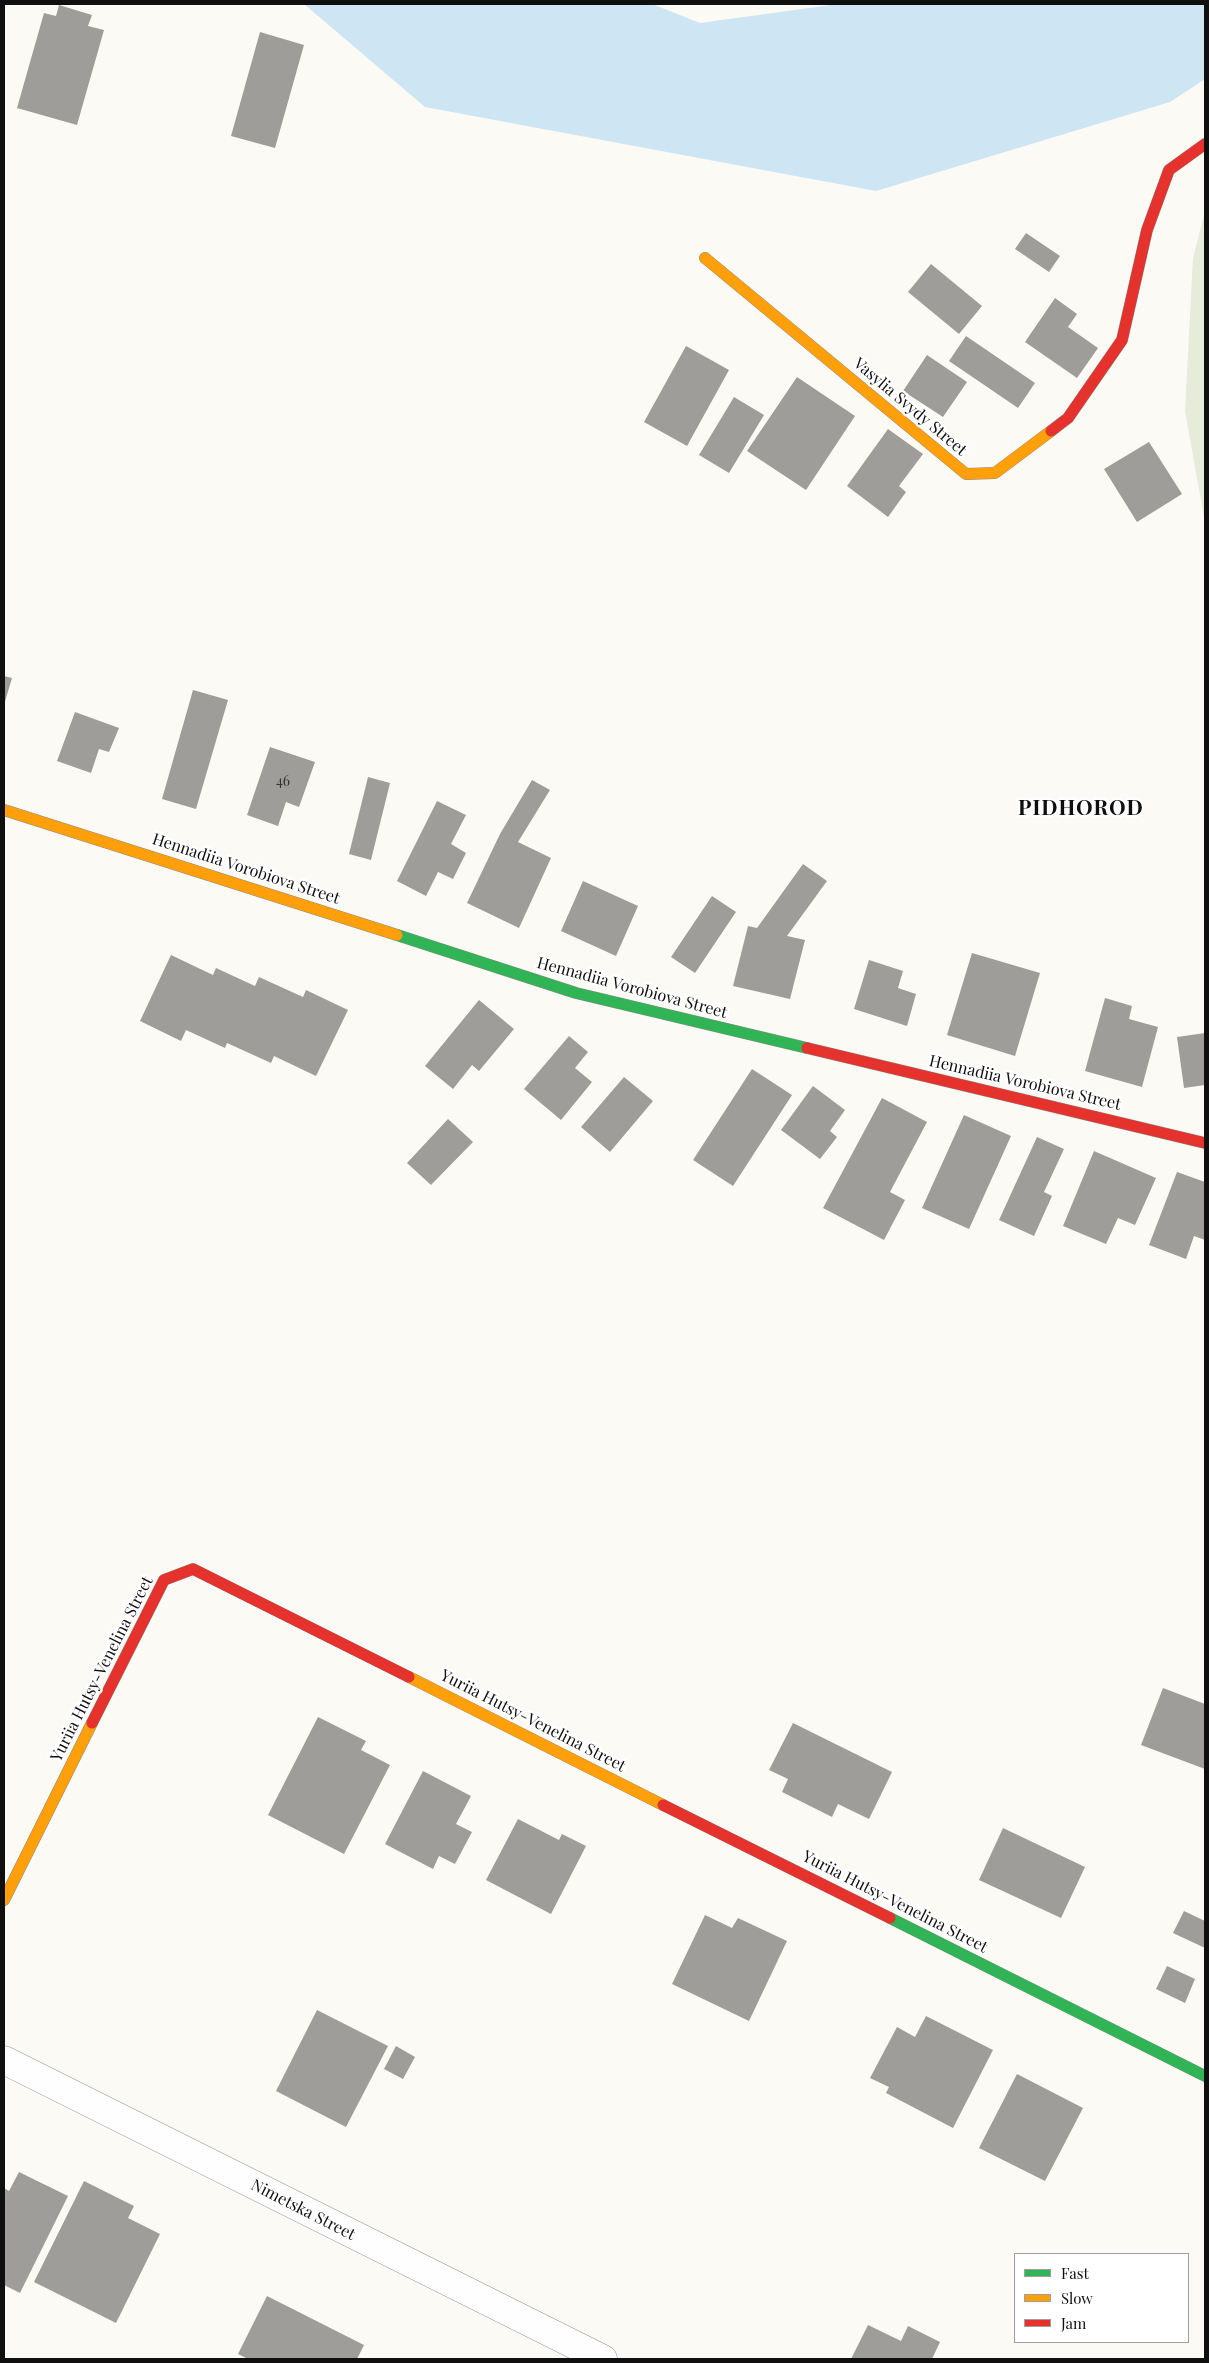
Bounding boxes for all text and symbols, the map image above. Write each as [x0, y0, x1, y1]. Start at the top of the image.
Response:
street label: Vasylia Svydy Street [850, 354, 970, 460]
house number: 46 [276, 774, 290, 790]
district label: PIDHOROD [1017, 795, 1145, 821]
street label: Hennadiia Vorobiova Street [150, 830, 342, 908]
street label: Hennadiia Vorobiova Street [535, 953, 729, 1023]
street label: Hennadiia Vorobiova Street [927, 1052, 1123, 1114]
street label: Yuriia Hutsy-Venelina Street [47, 1573, 157, 1765]
street label: Yuriia Hutsy-Venelina Street [437, 1666, 629, 1776]
street label: Yuriia Hutsy-Venelina Street [799, 1847, 991, 1957]
street label: Nimetska Street [248, 2175, 358, 2245]
legend [1014, 2253, 1189, 2343]
text: Fast [1061, 2263, 1089, 2283]
text: Slow [1061, 2288, 1093, 2308]
text: Jam [1061, 2313, 1086, 2333]

